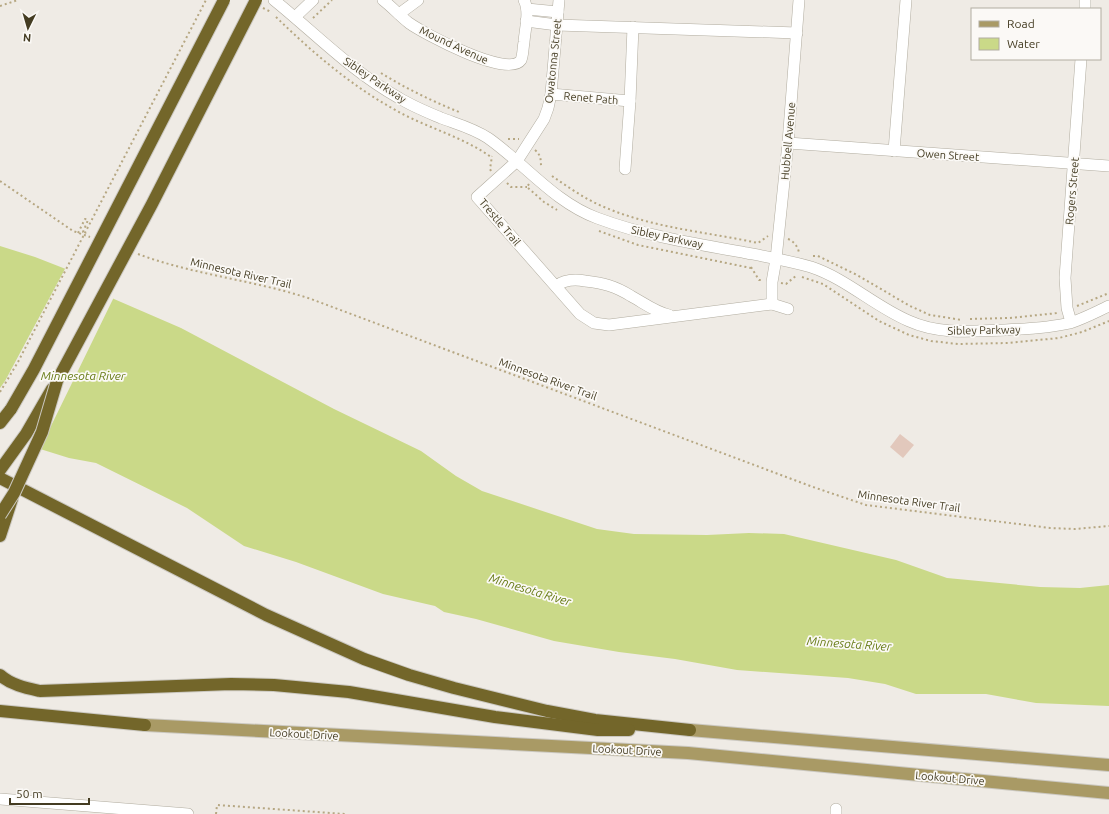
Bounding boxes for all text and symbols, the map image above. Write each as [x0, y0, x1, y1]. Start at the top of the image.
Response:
north arrow [8, 8, 48, 48]
legend [971, 8, 1101, 60]
street label: Owatonna Street [543, 17, 563, 104]
text: Road [1007, 17, 1035, 30]
street label: Mound Avenue [418, 24, 490, 66]
text: N [23, 32, 32, 44]
text: Water [1007, 37, 1040, 50]
street label: Sibley Parkway [341, 55, 409, 106]
street label: Renet Path [563, 90, 619, 106]
street label: Hubbell Avenue [779, 102, 797, 180]
street label: Owen Street [916, 147, 980, 163]
street label: Rogers Street [1063, 156, 1081, 225]
street label: Trestle Trail [477, 196, 523, 248]
street label: Sibley Parkway [630, 224, 705, 251]
street label: Minnesota River Trail [189, 256, 293, 290]
street label: Sibley Parkway [947, 323, 1021, 337]
street label: Minnesota River Trail [497, 356, 599, 402]
water label: Minnesota River [41, 369, 126, 382]
street label: Minnesota River Trail [857, 488, 961, 514]
water label: Minnesota River [488, 571, 573, 608]
water label: Minnesota River [806, 634, 892, 653]
street label: Lookout Drive [269, 726, 339, 742]
street label: Lookout Drive [592, 742, 662, 758]
street label: Lookout Drive [915, 769, 985, 787]
scale bar [10, 780, 89, 806]
text: 50 m [16, 787, 43, 800]

